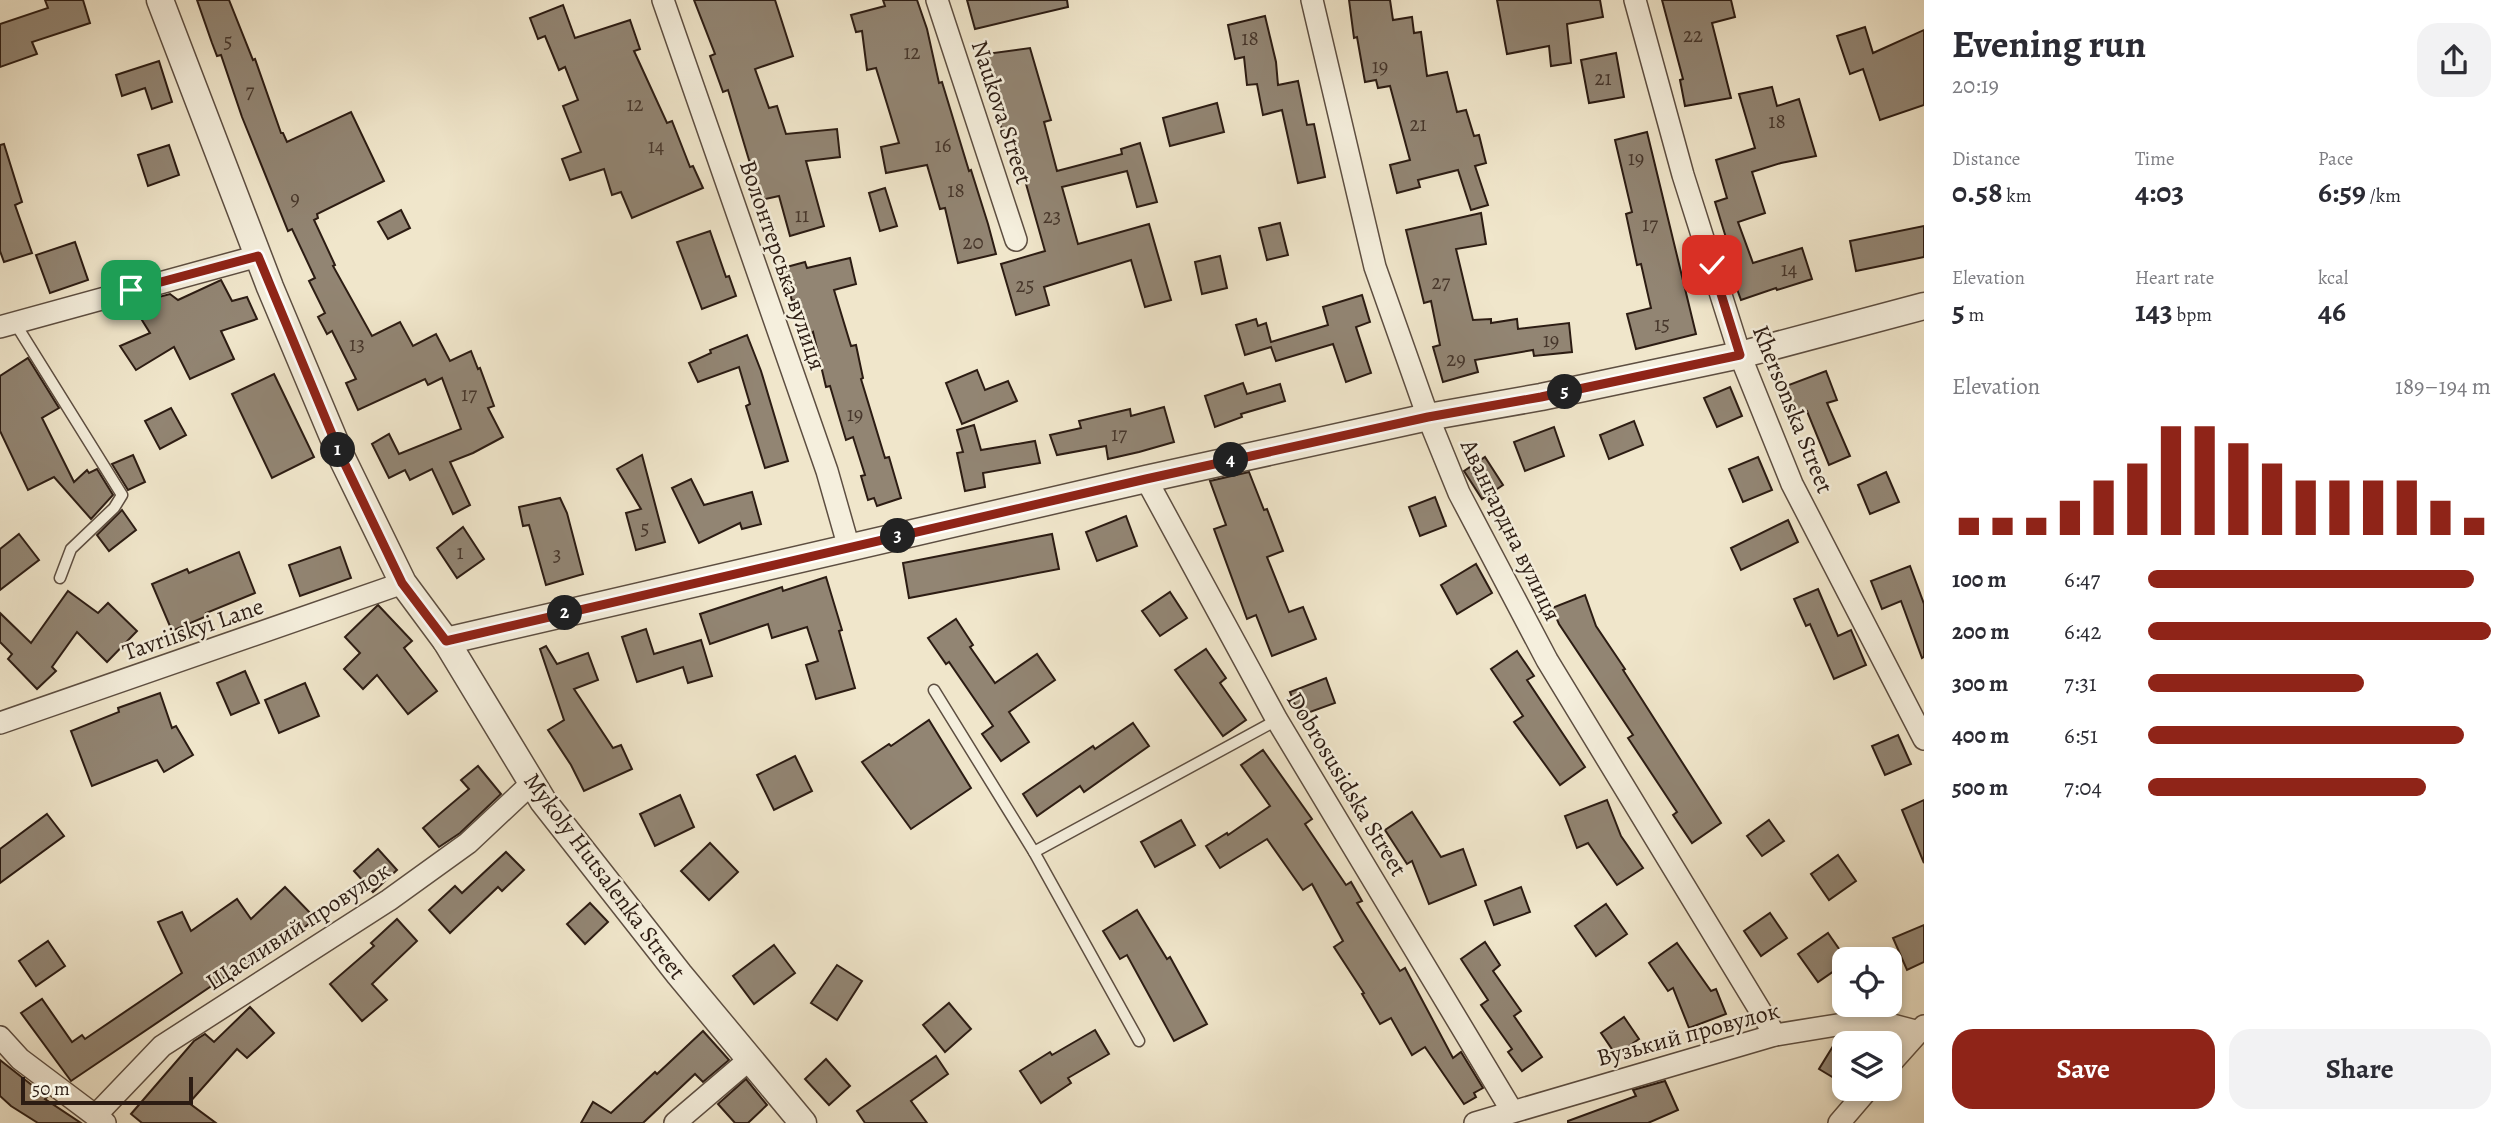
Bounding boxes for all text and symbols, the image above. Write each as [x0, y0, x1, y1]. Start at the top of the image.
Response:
text: Evening run [1952, 18, 2146, 70]
house number: 22 [1683, 21, 1703, 49]
button: share [2417, 23, 2491, 97]
house number: 18 [1241, 24, 1259, 52]
house number: 5 [223, 27, 233, 55]
street label: Naukova Street [964, 36, 1040, 188]
house number: 12 [903, 38, 921, 66]
house number: 19 [1372, 52, 1388, 80]
house number: 21 [1594, 64, 1612, 92]
text: 20:19 [1952, 70, 1999, 101]
house number: 7 [246, 77, 255, 105]
house number: 12 [626, 90, 644, 118]
house number: 18 [1768, 107, 1786, 135]
house number: 21 [1409, 110, 1427, 138]
house number: 16 [935, 131, 952, 159]
house number: 14 [648, 132, 664, 160]
house number: 19 [1628, 144, 1644, 172]
text: Distance [1952, 146, 2020, 172]
text: Time [2135, 146, 2174, 172]
text: Pace [2318, 146, 2353, 172]
street label: Волонтерська вулиця [732, 156, 834, 374]
text: 0.58 [1952, 172, 2003, 212]
text: 4:03 [2135, 172, 2184, 212]
text: 6:59 [2318, 172, 2366, 212]
house number: 18 [947, 176, 965, 204]
text: km [2003, 183, 2032, 209]
text: /km [2366, 183, 2401, 209]
house number: 9 [290, 184, 300, 212]
house number: 11 [795, 201, 809, 229]
house number: 23 [1043, 202, 1061, 230]
house number: 17 [1642, 210, 1658, 238]
house number: 20 [962, 228, 984, 256]
pin [1682, 235, 1742, 295]
icon: check [1693, 246, 1731, 284]
house number: 14 [1781, 255, 1797, 283]
pin [101, 260, 161, 320]
text: Elevation [1952, 265, 2025, 291]
text: Heart rate [2135, 265, 2214, 291]
text: kcal [2318, 265, 2348, 291]
house number: 27 [1432, 268, 1451, 296]
icon: arrive [112, 271, 150, 309]
house number: 25 [1015, 271, 1035, 299]
text: 5 [1952, 291, 1965, 331]
text: 143 [2135, 291, 2173, 331]
text: 46 [2318, 291, 2346, 331]
text: m [1965, 302, 1984, 328]
text: bpm [2173, 302, 2212, 328]
house number: 15 [1654, 310, 1670, 338]
street label: Khersonska Street [1745, 320, 1841, 498]
house number: 19 [1543, 326, 1559, 354]
house number: 13 [349, 330, 365, 358]
house number: 29 [1446, 345, 1466, 373]
text: Elevation [1952, 371, 2040, 402]
text: 189–194 m [2395, 371, 2491, 402]
pin: 5 [1548, 374, 1582, 410]
text: 5 [1560, 378, 1569, 404]
house number: 17 [461, 380, 477, 408]
house number: 19 [847, 400, 863, 428]
house number: 17 [1111, 420, 1127, 448]
pin: 1 [320, 433, 356, 468]
street label: Авангардна вулиця [1453, 433, 1569, 626]
text: 1 [334, 436, 341, 462]
pin: 4 [1214, 442, 1248, 477]
text: 4 [1226, 446, 1235, 472]
house number: 5 [640, 514, 650, 542]
pin: 3 [880, 518, 916, 554]
text: 3 [893, 522, 902, 548]
house number: 1 [456, 538, 464, 566]
house number: 3 [553, 540, 561, 568]
text: 100 m [1952, 564, 2007, 595]
text: 6:47 [2064, 564, 2100, 595]
street label: Tavriiskyi Lane [118, 590, 268, 668]
pin: 2 [548, 596, 582, 630]
text: 2 [560, 599, 569, 625]
text: 200 m [1952, 616, 2010, 647]
text: 6:42 [2064, 616, 2101, 647]
text: 300 m [1952, 668, 2008, 699]
text: 7:31 [2064, 668, 2097, 699]
street label: Dobrosusidska Street [1279, 686, 1415, 882]
text: 400 m [1952, 720, 2009, 751]
text: 6:51 [2064, 720, 2098, 751]
street label: Mykoly Hutsalenka Street [517, 766, 693, 986]
text: 500 m [1952, 772, 2008, 803]
text: 7:04 [2064, 772, 2102, 803]
street label: Щасливий провулок [200, 854, 396, 998]
map controls [1832, 947, 1902, 1101]
button: locate [1832, 947, 1902, 1017]
street label: Вузький провулок [1593, 994, 1783, 1074]
button: Save [1952, 1029, 2215, 1109]
button: Share [2229, 1029, 2491, 1109]
button: layers [1832, 1031, 1902, 1101]
scale bar [21, 1074, 192, 1106]
text: 50 m [32, 1076, 70, 1102]

